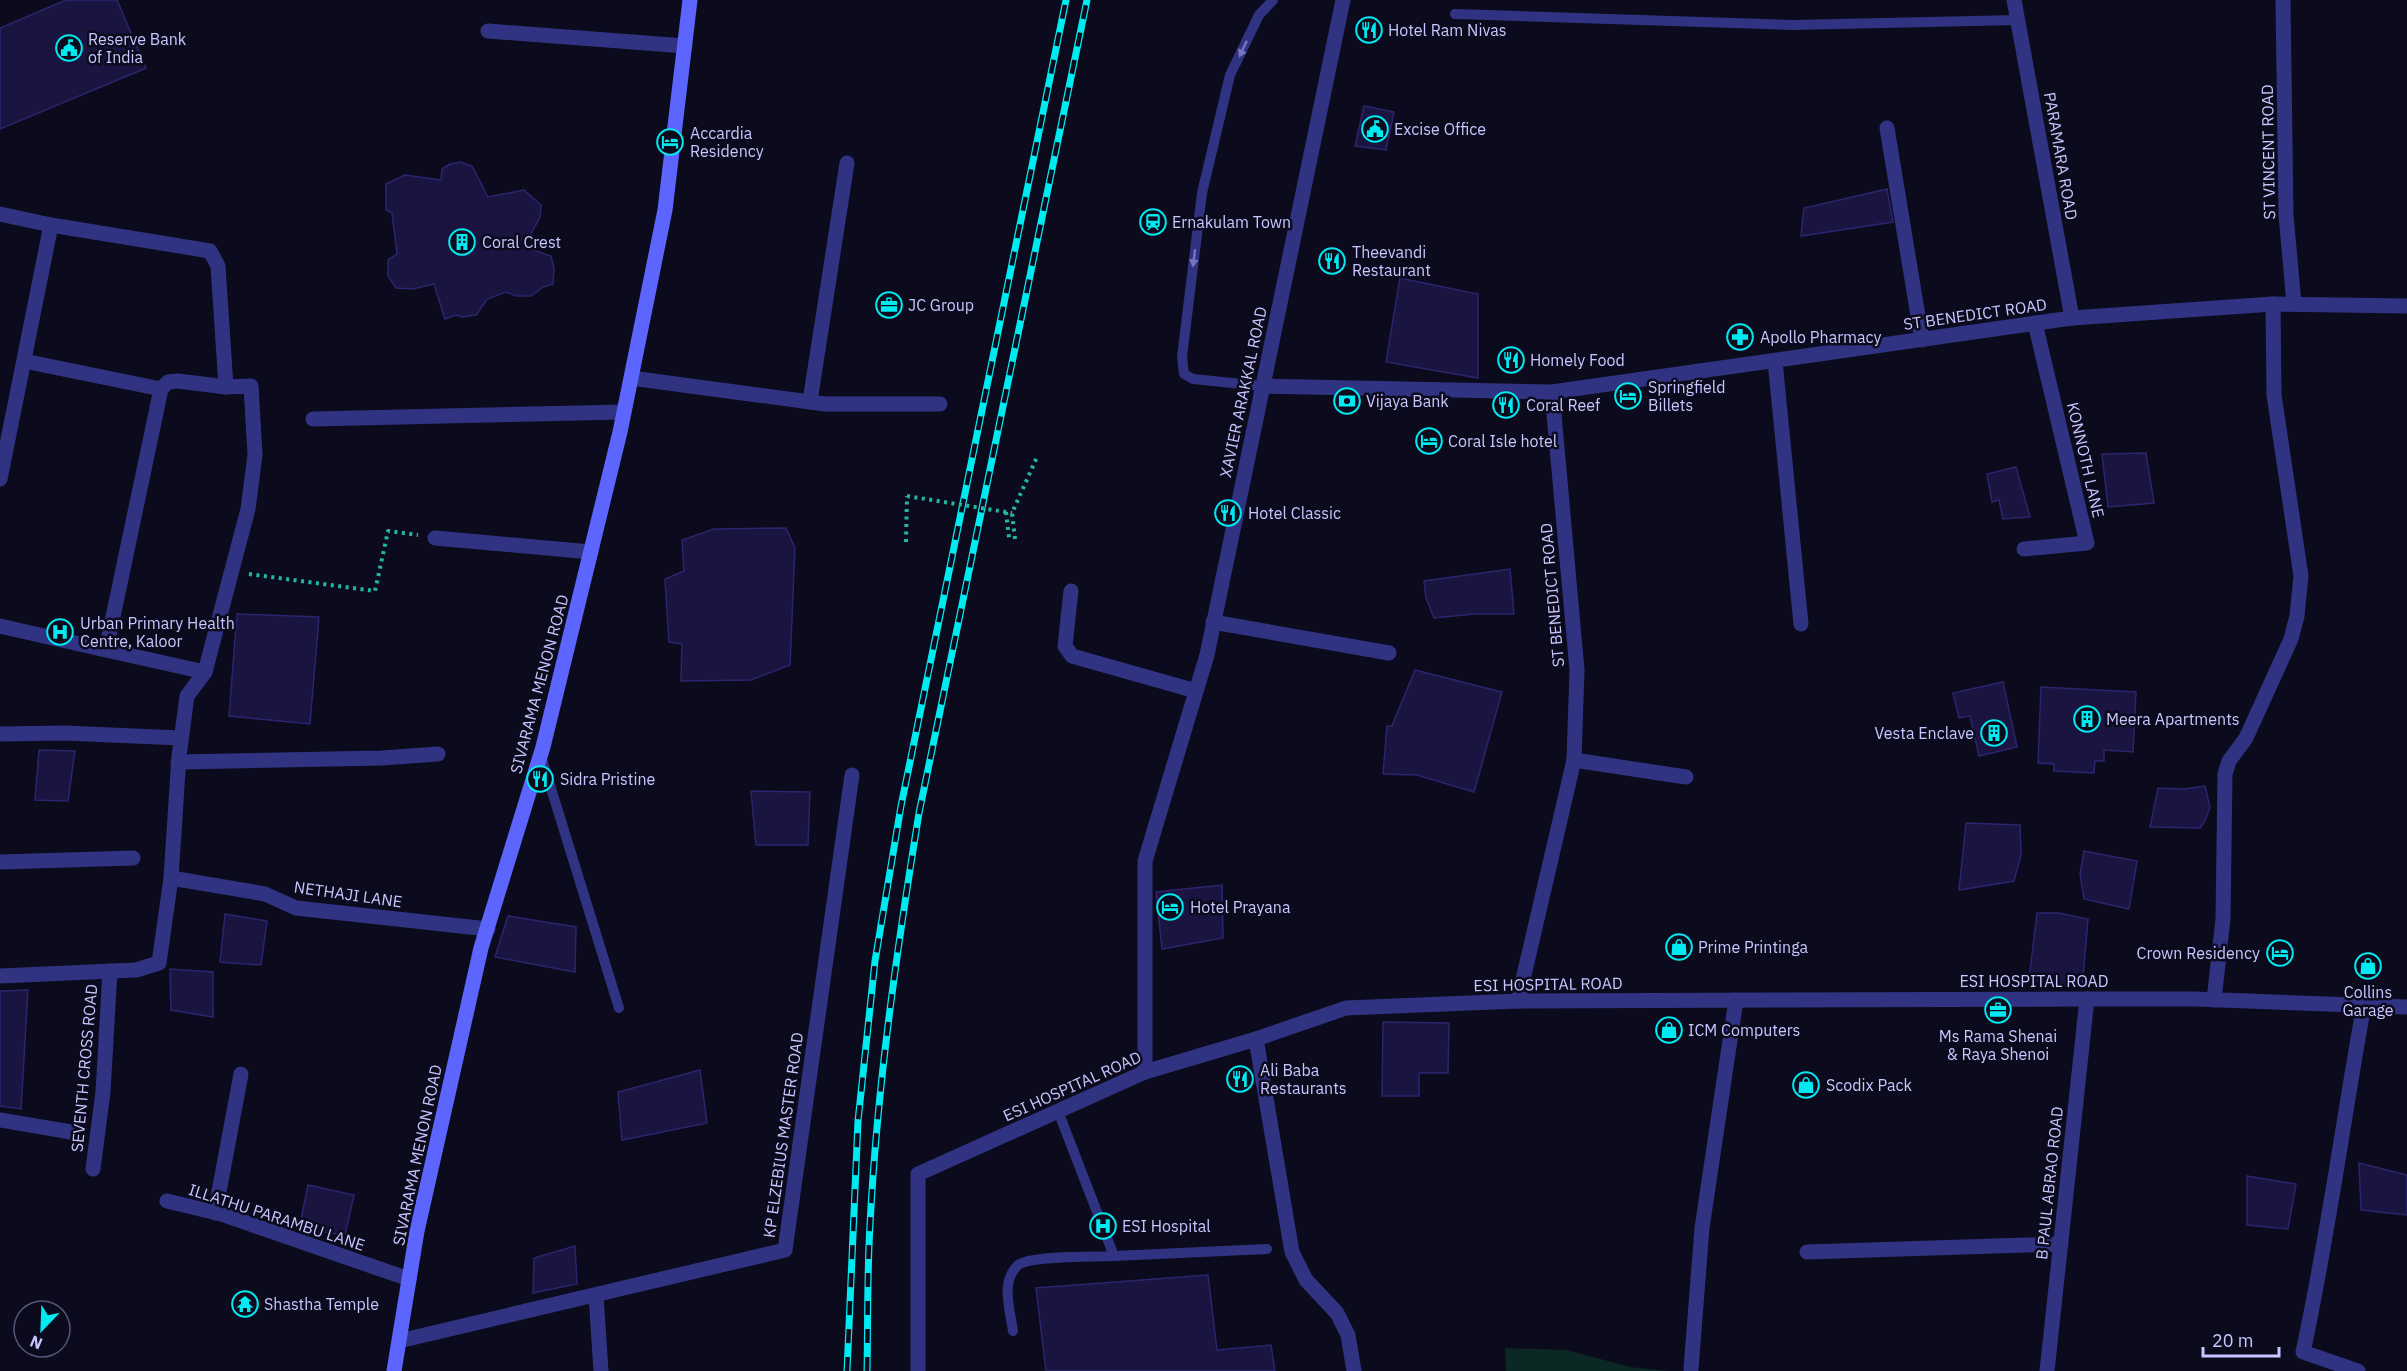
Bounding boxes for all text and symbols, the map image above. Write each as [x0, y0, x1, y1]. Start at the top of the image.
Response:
restaurant icon: Hotel Ram Nivas [1354, 15, 1384, 45]
place label: Hotel Ram Nivas [1388, 20, 1506, 40]
place label: Reserve Bank of India [88, 29, 187, 67]
public building icon: Reserve Bank of India [54, 33, 84, 63]
one-way arrow [1238, 40, 1247, 57]
street label: ST VINCENT ROAD [2257, 84, 2279, 220]
street label: PARAMARA ROAD [2040, 91, 2082, 221]
public building icon: Excise Office [1360, 114, 1390, 144]
place label: Excise Office [1394, 119, 1486, 139]
place label: Accardia Residency [690, 123, 764, 161]
hotel icon: Accardia Residency [655, 127, 685, 157]
station icon: Ernakulam Town [1138, 207, 1168, 237]
place label: Ernakulam Town [1172, 212, 1291, 232]
building icon: Coral Crest [447, 227, 477, 257]
place label: Coral Crest [482, 232, 561, 252]
place label: Theevandi Restaurant [1352, 242, 1431, 280]
restaurant icon: Theevandi Restaurant [1317, 246, 1347, 276]
one-way arrow [1189, 249, 1198, 268]
office icon: JC Group [874, 290, 904, 320]
street label: ST BENEDICT ROAD [1902, 294, 2048, 334]
place label: JC Group [908, 295, 974, 315]
street label: XAVIER ARAKKAL ROAD [1215, 305, 1271, 479]
pharmacy icon: Apollo Pharmacy [1725, 322, 1755, 352]
place label: Apollo Pharmacy [1760, 327, 1882, 347]
restaurant icon: Homely Food [1496, 345, 1526, 375]
place label: Homely Food [1530, 350, 1625, 370]
place label: Springfield Billets [1648, 377, 1725, 415]
hotel icon: Springfield Billets [1613, 381, 1643, 411]
bank icon: Vijaya Bank [1332, 386, 1362, 416]
restaurant icon: Coral Reef [1491, 390, 1521, 420]
place label: Vijaya Bank [1366, 391, 1449, 411]
place label: Coral Reef [1526, 395, 1600, 415]
street label: KONNOTH LANE [2063, 400, 2109, 520]
hotel icon: Coral Isle hotel [1414, 426, 1444, 456]
place label: Coral Isle hotel [1448, 431, 1557, 451]
restaurant icon: Hotel Classic [1213, 498, 1243, 528]
place label: Hotel Classic [1248, 503, 1341, 523]
street label: ST BENEDICT ROAD [1536, 522, 1568, 668]
street label: SIVARAMA MENON ROAD [505, 592, 573, 776]
place label: Urban Primary Health Centre, Kaloor [80, 613, 235, 651]
hospital icon: Urban Primary Health Centre, Kaloor [45, 617, 75, 647]
building icon: Meera Apartments [2072, 704, 2102, 734]
place label: Meera Apartments [2106, 709, 2240, 729]
building icon: Vesta Enclave [1979, 718, 2009, 748]
place label: Vesta Enclave [1875, 723, 1974, 743]
restaurant icon: Sidra Pristine [525, 764, 555, 794]
place label: Sidra Pristine [560, 769, 655, 789]
street label: NETHAJI LANE [293, 877, 403, 911]
hotel icon: Hotel Prayana [1155, 892, 1185, 922]
place label: Hotel Prayana [1190, 897, 1291, 917]
shop icon: Prime Printinga [1664, 932, 1694, 962]
place label: Prime Printinga [1698, 937, 1809, 957]
hotel icon: Crown Residency [2265, 938, 2295, 968]
place label: Crown Residency [2136, 943, 2260, 963]
shop icon: Collins Garage [2353, 951, 2383, 981]
street label: ESI HOSPITAL ROAD [1959, 971, 2109, 991]
street label: ESI HOSPITAL ROAD [1473, 973, 1623, 995]
place label: Collins Garage [2342, 982, 2394, 1020]
street label: SEVENTH CROSS ROAD [67, 983, 101, 1153]
office icon: Ms Rama Shenai & Raya Shenoi [1983, 995, 2013, 1025]
shop icon: ICM Computers [1654, 1015, 1684, 1045]
place label: ICM Computers [1688, 1020, 1800, 1040]
place label: Ms Rama Shenai & Raya Shenoi [1939, 1026, 2057, 1064]
street label: KP ELZEBIUS MASTER ROAD [759, 1031, 807, 1239]
street label: ESI HOSPITAL ROAD [1000, 1047, 1144, 1125]
place label: Ali Baba Restaurants [1260, 1060, 1347, 1098]
street label: SIVARAMA MENON ROAD [388, 1063, 446, 1247]
restaurant icon: Ali Baba Restaurants [1225, 1064, 1255, 1094]
shop icon: Scodix Pack [1791, 1070, 1821, 1100]
place label: Scodix Pack [1826, 1075, 1913, 1095]
street label: B PAUL ABRAO ROAD [2031, 1105, 2067, 1261]
street label: ILLATHU PARAMBU LANE [186, 1179, 368, 1255]
hospital icon: ESI Hospital [1088, 1211, 1118, 1241]
place label: ESI Hospital [1122, 1216, 1211, 1236]
temple icon: Shastha Temple [230, 1289, 260, 1319]
place label: Shastha Temple [264, 1294, 379, 1314]
north arrow [12, 1299, 72, 1359]
scale bar [2203, 1320, 2280, 1358]
text: 20 m [2212, 1329, 2254, 1352]
text: N [27, 1331, 45, 1354]

